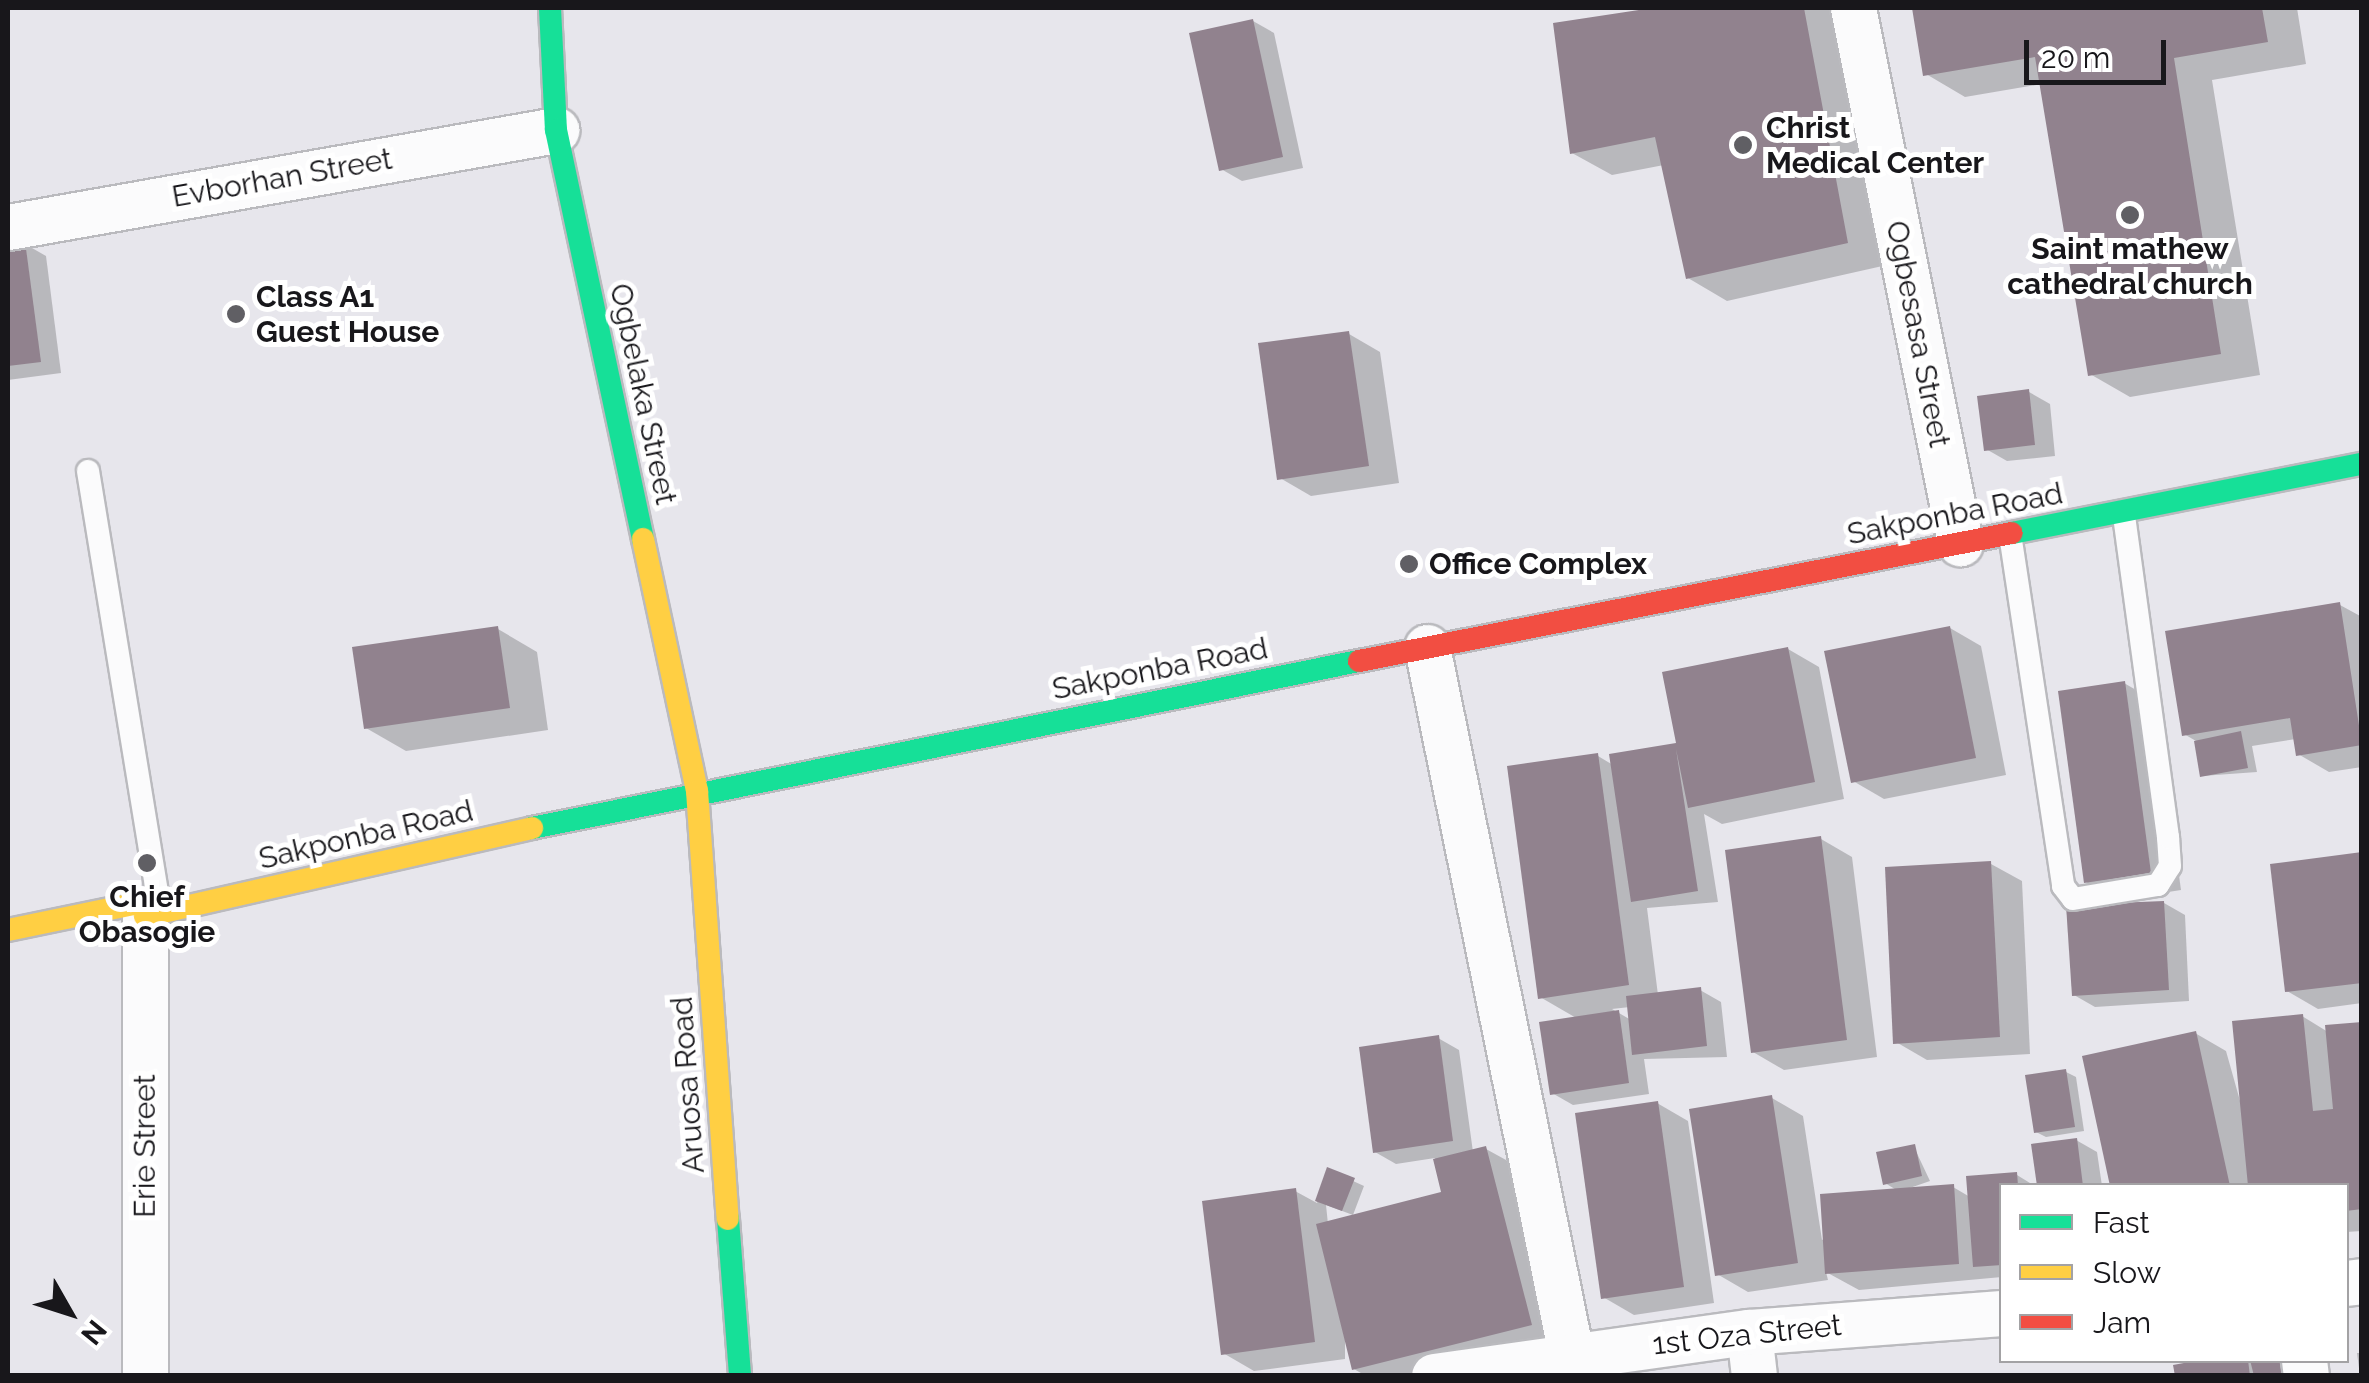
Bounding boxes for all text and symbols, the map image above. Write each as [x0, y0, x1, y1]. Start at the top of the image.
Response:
scale bar [2029, 20, 2172, 82]
text: 20 m [2041, 40, 2110, 75]
place label: Christ Medical Center [1766, 110, 1985, 180]
marker: Christ Medical Center [1730, 132, 1756, 158]
street label: Evborhan Street [169, 141, 395, 215]
marker: Saint mathew cathedral church [2119, 204, 2141, 226]
street label: Ogbesasa Street [1878, 218, 1958, 450]
place label: Saint mathew cathedral church [2007, 231, 2253, 302]
place label: Class A1 Guest House [256, 279, 439, 350]
street label: Ogbelaka Street [602, 280, 684, 508]
marker: Class A1 Guest House [225, 303, 247, 325]
street label: Sakponba Road [1844, 475, 2066, 553]
place label: Office Complex [1429, 546, 1647, 582]
marker: Office Complex [1398, 553, 1420, 575]
street label: Sakponba Road [1049, 630, 1271, 708]
street label: Sakponba Road [255, 793, 477, 877]
marker: Chief Obasogie [136, 852, 158, 874]
place label: Chief Obasogie [79, 879, 215, 950]
street label: Aruosa Road [664, 995, 712, 1175]
street label: Erie Street [127, 1074, 163, 1218]
legend [1999, 1183, 2349, 1363]
text: Fast [2093, 1205, 2150, 1240]
text: Slow [2093, 1255, 2161, 1290]
north arrow [20, 1263, 120, 1363]
text: Jam [2093, 1305, 2151, 1340]
street label: 1st Oza Street [1651, 1307, 1843, 1363]
text: N [74, 1314, 113, 1351]

